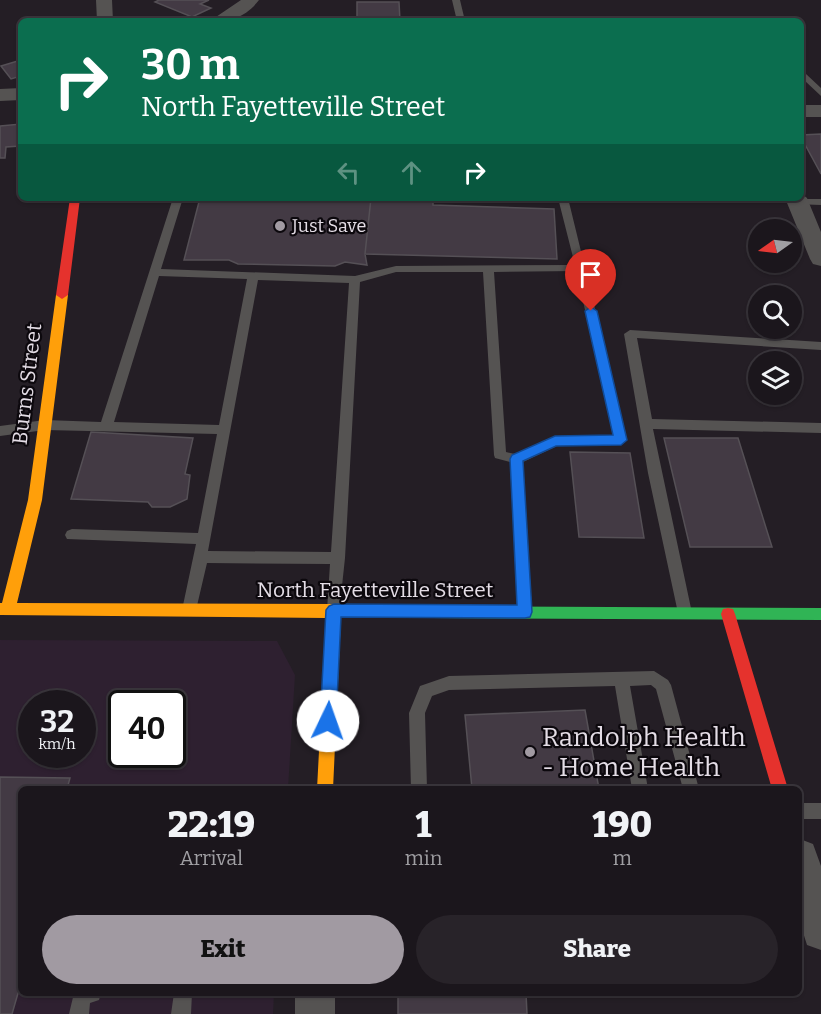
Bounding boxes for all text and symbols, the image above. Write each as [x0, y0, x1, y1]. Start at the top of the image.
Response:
text: 30 m [141, 40, 240, 90]
icon: right [42, 42, 120, 120]
text: North Fayetteville Street [141, 91, 445, 123]
icon: left [332, 156, 365, 189]
icon: ahead [395, 156, 428, 189]
icon: right [458, 156, 491, 189]
place label: Just Save [291, 215, 366, 237]
marker: Just Save [273, 219, 287, 233]
north arrow [748, 219, 802, 273]
map controls [748, 219, 802, 405]
pin [565, 249, 616, 311]
icon: arrive [574, 258, 607, 291]
button: search [748, 285, 802, 339]
street label: Burns Street [7, 321, 47, 446]
button: layers [748, 351, 802, 405]
street label: North Fayetteville Street [257, 577, 494, 603]
position arrow [296, 689, 360, 753]
speed limit sign: 40 [108, 690, 186, 768]
text: 32 [40, 704, 74, 740]
place label: Randolph Health - Home Health [542, 722, 746, 783]
text: km/h [38, 735, 76, 753]
marker: Randolph Health - Home Health [523, 745, 537, 759]
text: 22:19 [168, 803, 255, 847]
text: 1 [416, 803, 432, 847]
text: 190 [592, 803, 652, 847]
text: Arrival [180, 846, 243, 870]
text: min [405, 846, 442, 870]
text: m [613, 846, 632, 870]
button: Exit [42, 915, 404, 984]
button: Share [416, 915, 778, 984]

